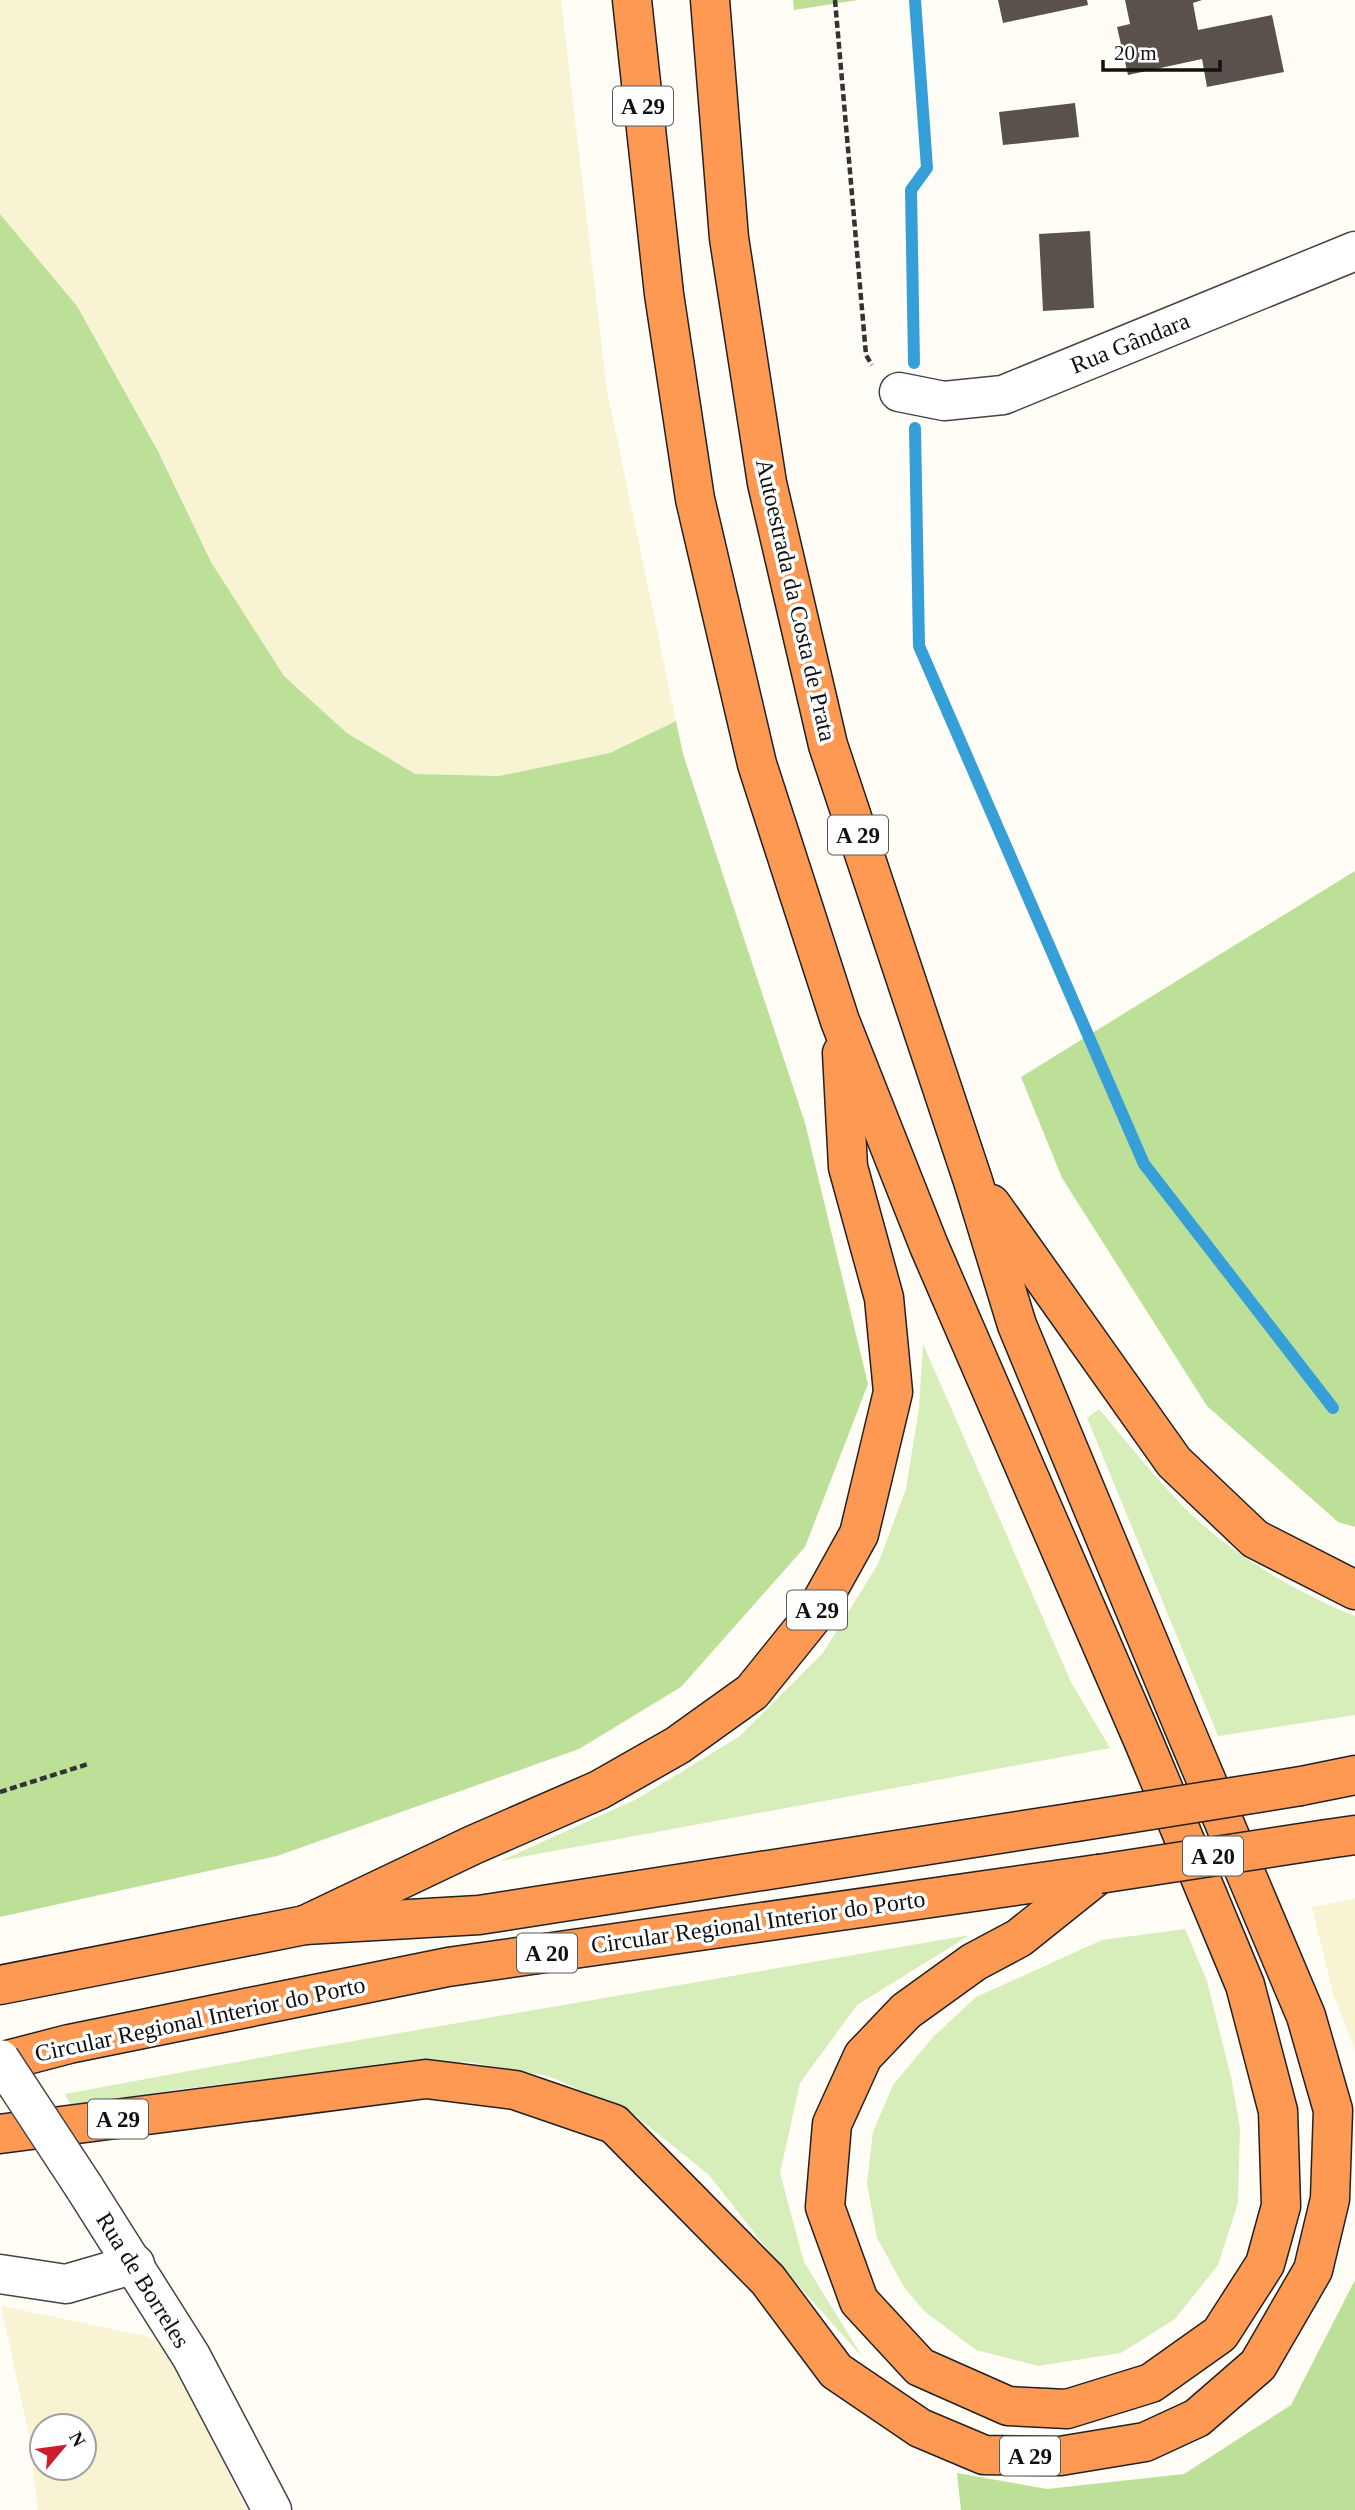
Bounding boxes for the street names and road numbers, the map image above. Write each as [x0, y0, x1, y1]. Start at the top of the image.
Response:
road number: A 29 [613, 86, 673, 125]
street label: Rua Gândara [1067, 307, 1194, 379]
street label: Autoestrada da Costa de Prata [751, 456, 841, 744]
road number: A 29 [828, 816, 888, 855]
road number: A 29 [787, 1590, 847, 1630]
road number: A 20 [1183, 1837, 1243, 1876]
street label: Circular Regional Interior do Porto [589, 1886, 927, 1958]
road number: A 20 [517, 1934, 577, 1972]
street label: Circular Regional Interior do Porto [32, 1971, 368, 2067]
road number: A 29 [88, 2100, 148, 2138]
street label: Rua de Borreles [91, 2208, 195, 2352]
road number: A 29 [1000, 2436, 1060, 2476]

